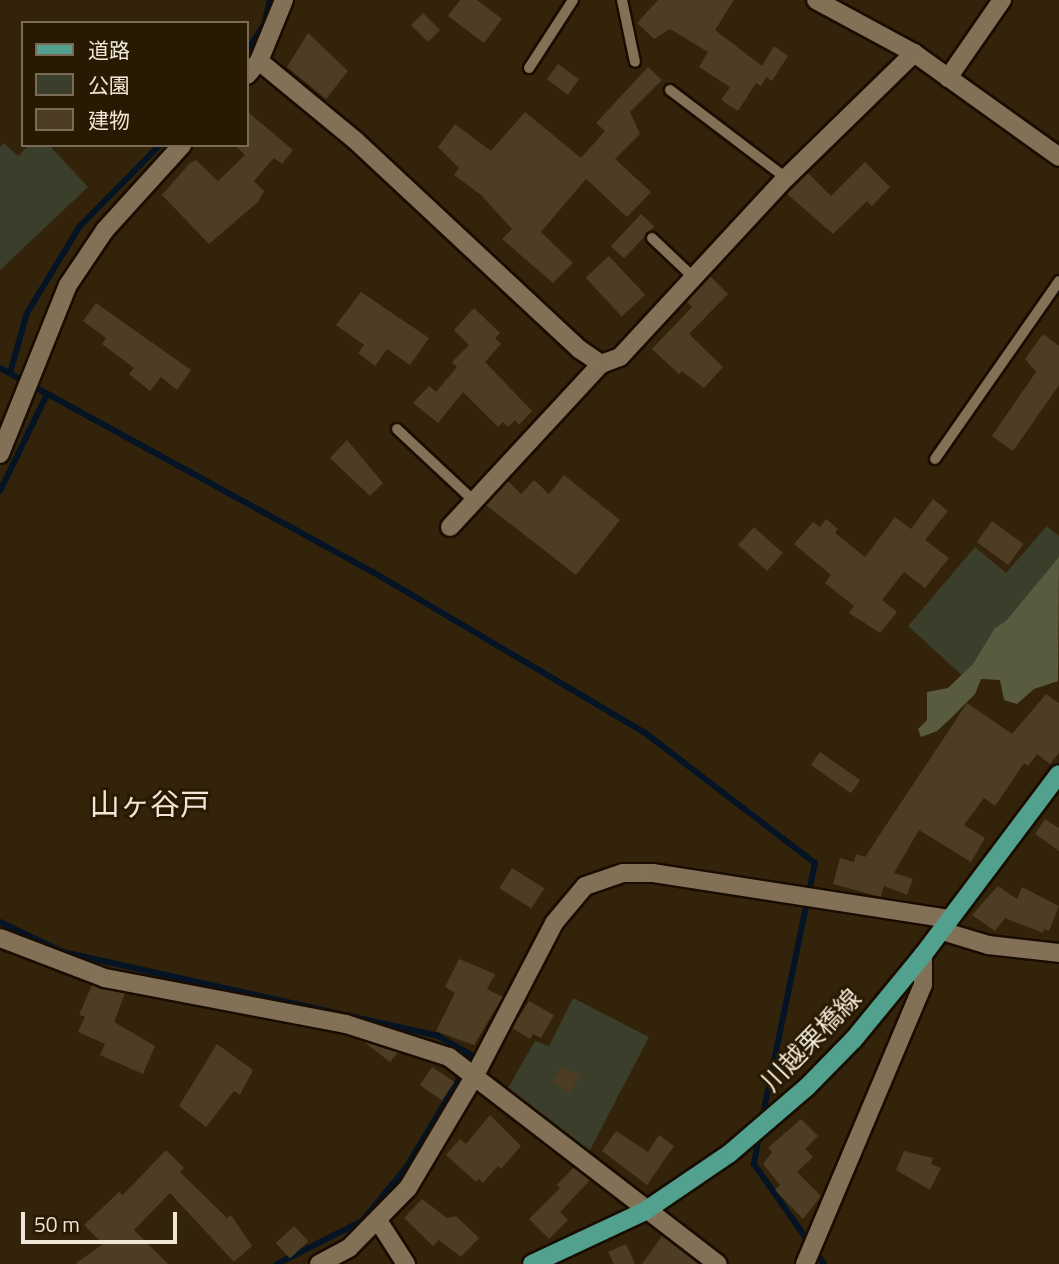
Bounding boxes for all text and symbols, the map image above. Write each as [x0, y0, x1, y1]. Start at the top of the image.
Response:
legend [21, 21, 248, 147]
text: 道路 [88, 34, 130, 66]
text: 公園 [88, 69, 130, 101]
text: 建物 [88, 104, 130, 136]
district label: 山ヶ谷戸 [90, 786, 210, 822]
street label: 川越栗橋線 [755, 982, 867, 1098]
scale bar [24, 1198, 180, 1242]
text: 50 m [34, 1208, 80, 1240]

